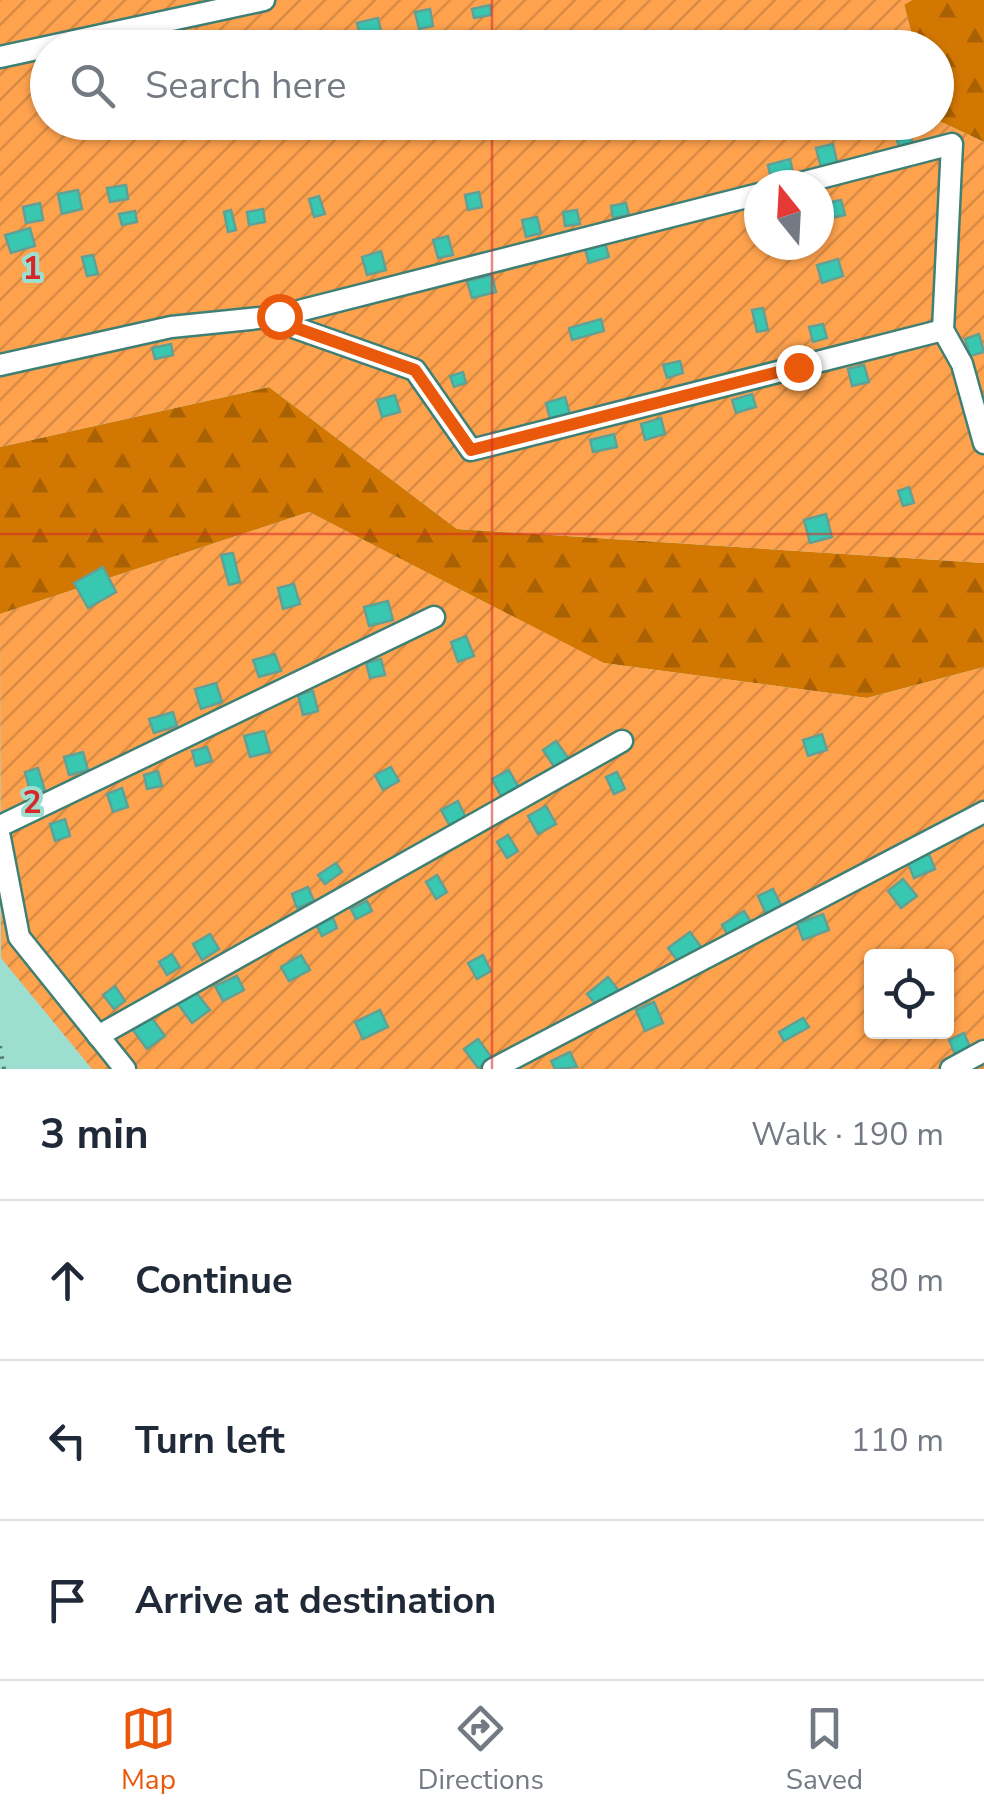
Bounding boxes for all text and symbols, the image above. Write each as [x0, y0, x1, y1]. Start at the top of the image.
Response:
search box [30, 30, 954, 140]
icon: search [65, 58, 120, 113]
text: Search here [145, 60, 346, 111]
north arrow [744, 170, 834, 260]
text: 1 [22, 247, 42, 290]
route start [257, 294, 303, 340]
route end [776, 345, 822, 391]
text: 2 [22, 781, 42, 824]
map controls [864, 949, 954, 1039]
button: locate [864, 949, 954, 1039]
text: 3 min [40, 1106, 149, 1163]
text: Walk · 190 m [751, 1113, 944, 1156]
icon: ahead [40, 1253, 95, 1308]
text: Continue [135, 1255, 293, 1306]
text: 80 m [870, 1259, 944, 1302]
icon: left [40, 1413, 95, 1468]
text: Turn left [135, 1415, 285, 1466]
text: 110 m [851, 1419, 944, 1462]
icon: arrive [40, 1573, 95, 1628]
text: Arrive at destination [135, 1575, 496, 1626]
tab: Map [121, 1701, 176, 1799]
tab: Directions [418, 1701, 544, 1799]
tab: Saved [786, 1701, 863, 1799]

